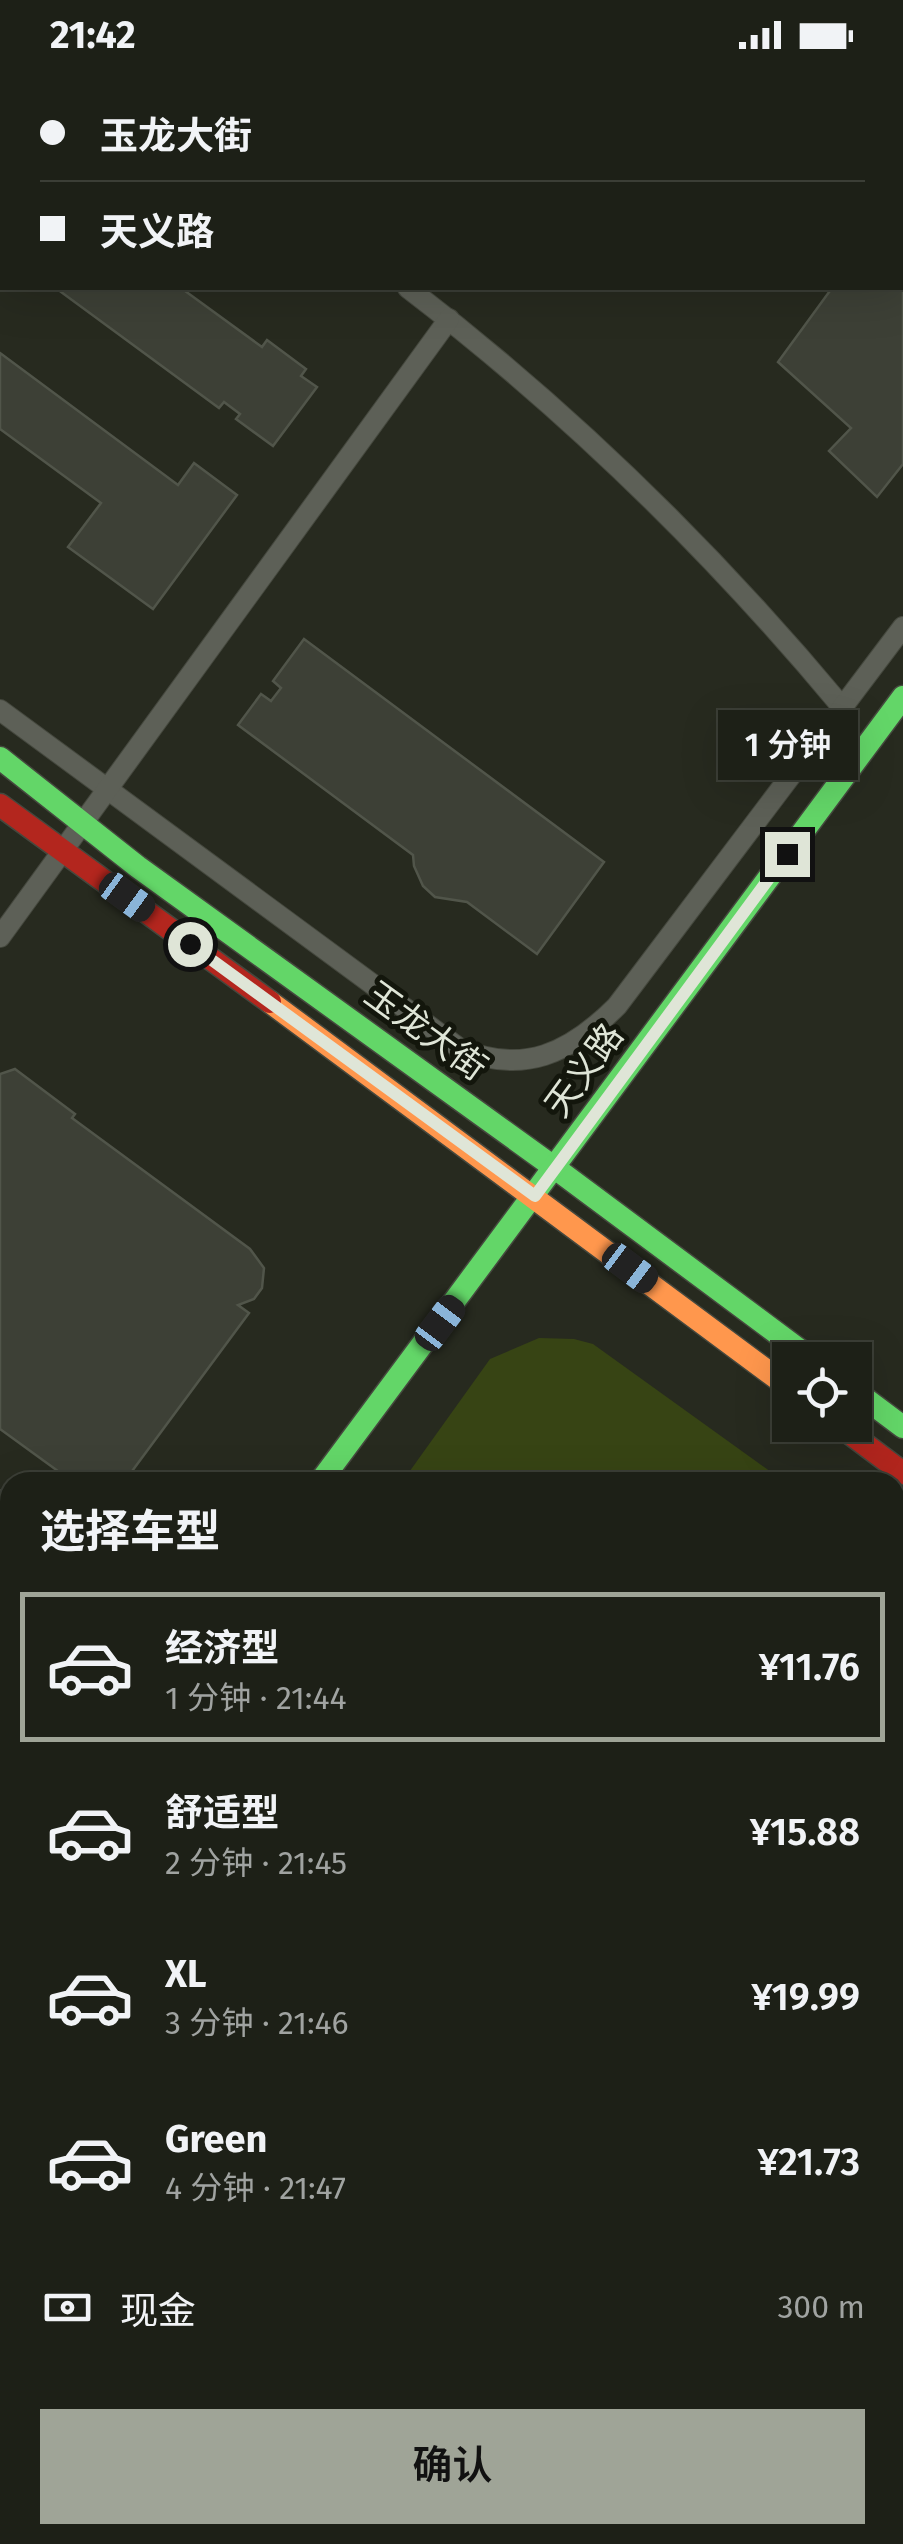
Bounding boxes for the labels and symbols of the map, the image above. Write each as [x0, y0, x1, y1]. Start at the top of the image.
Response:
callout: 1 分钟 [717, 709, 857, 779]
route end [765, 832, 810, 877]
car [94, 867, 160, 927]
route start [168, 922, 213, 967]
street label: 玉龙大街 [357, 973, 495, 1089]
street label: 天义路 [536, 1015, 632, 1125]
car [597, 1238, 663, 1298]
car [410, 1290, 470, 1356]

